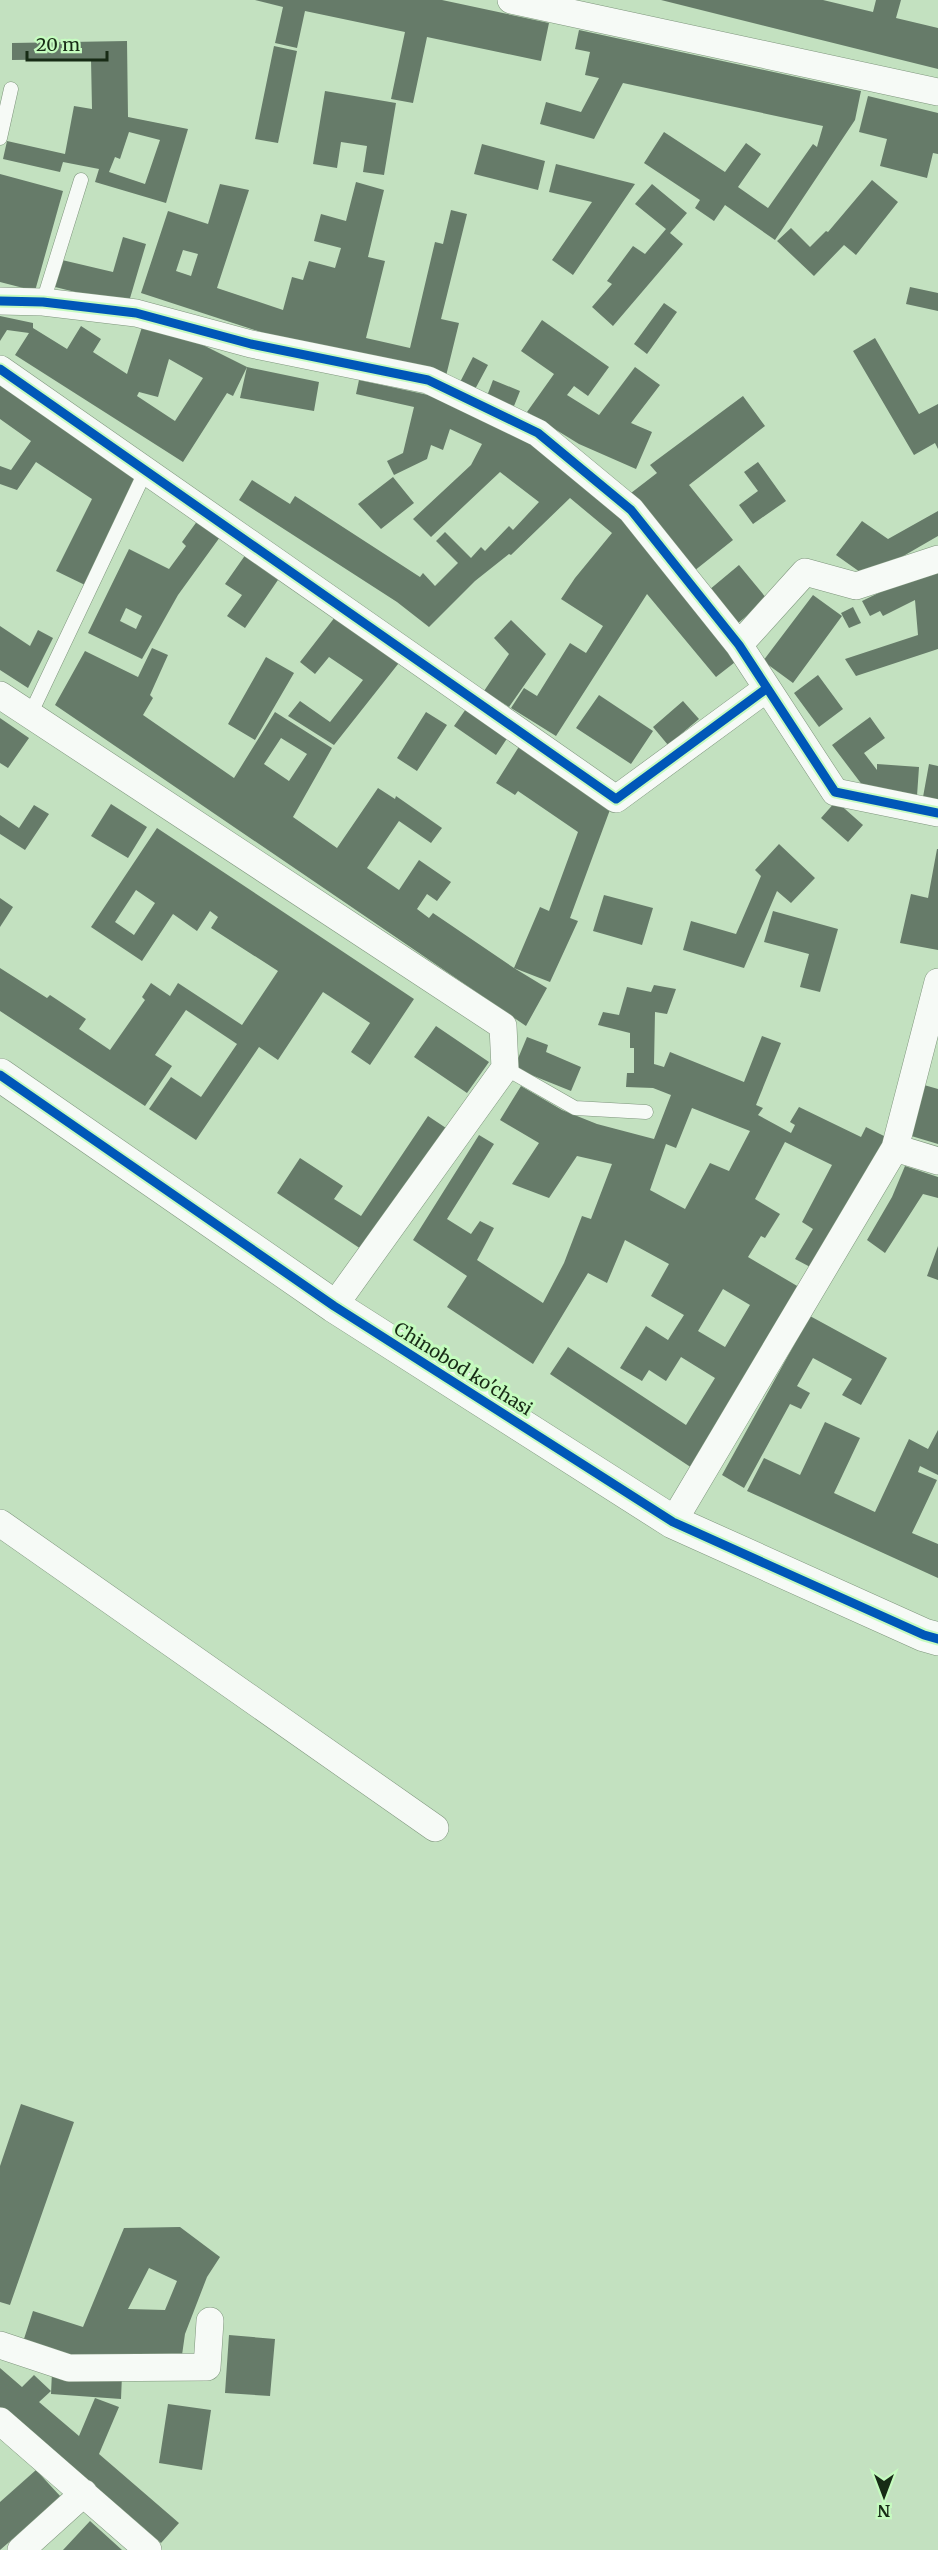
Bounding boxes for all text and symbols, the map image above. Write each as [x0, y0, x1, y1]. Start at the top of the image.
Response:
scale bar [27, 24, 106, 62]
text: 20 m [36, 33, 80, 56]
street label: Chinobod ko'chasi [390, 1317, 537, 1420]
north arrow [854, 2466, 914, 2526]
text: N [877, 2501, 890, 2521]

